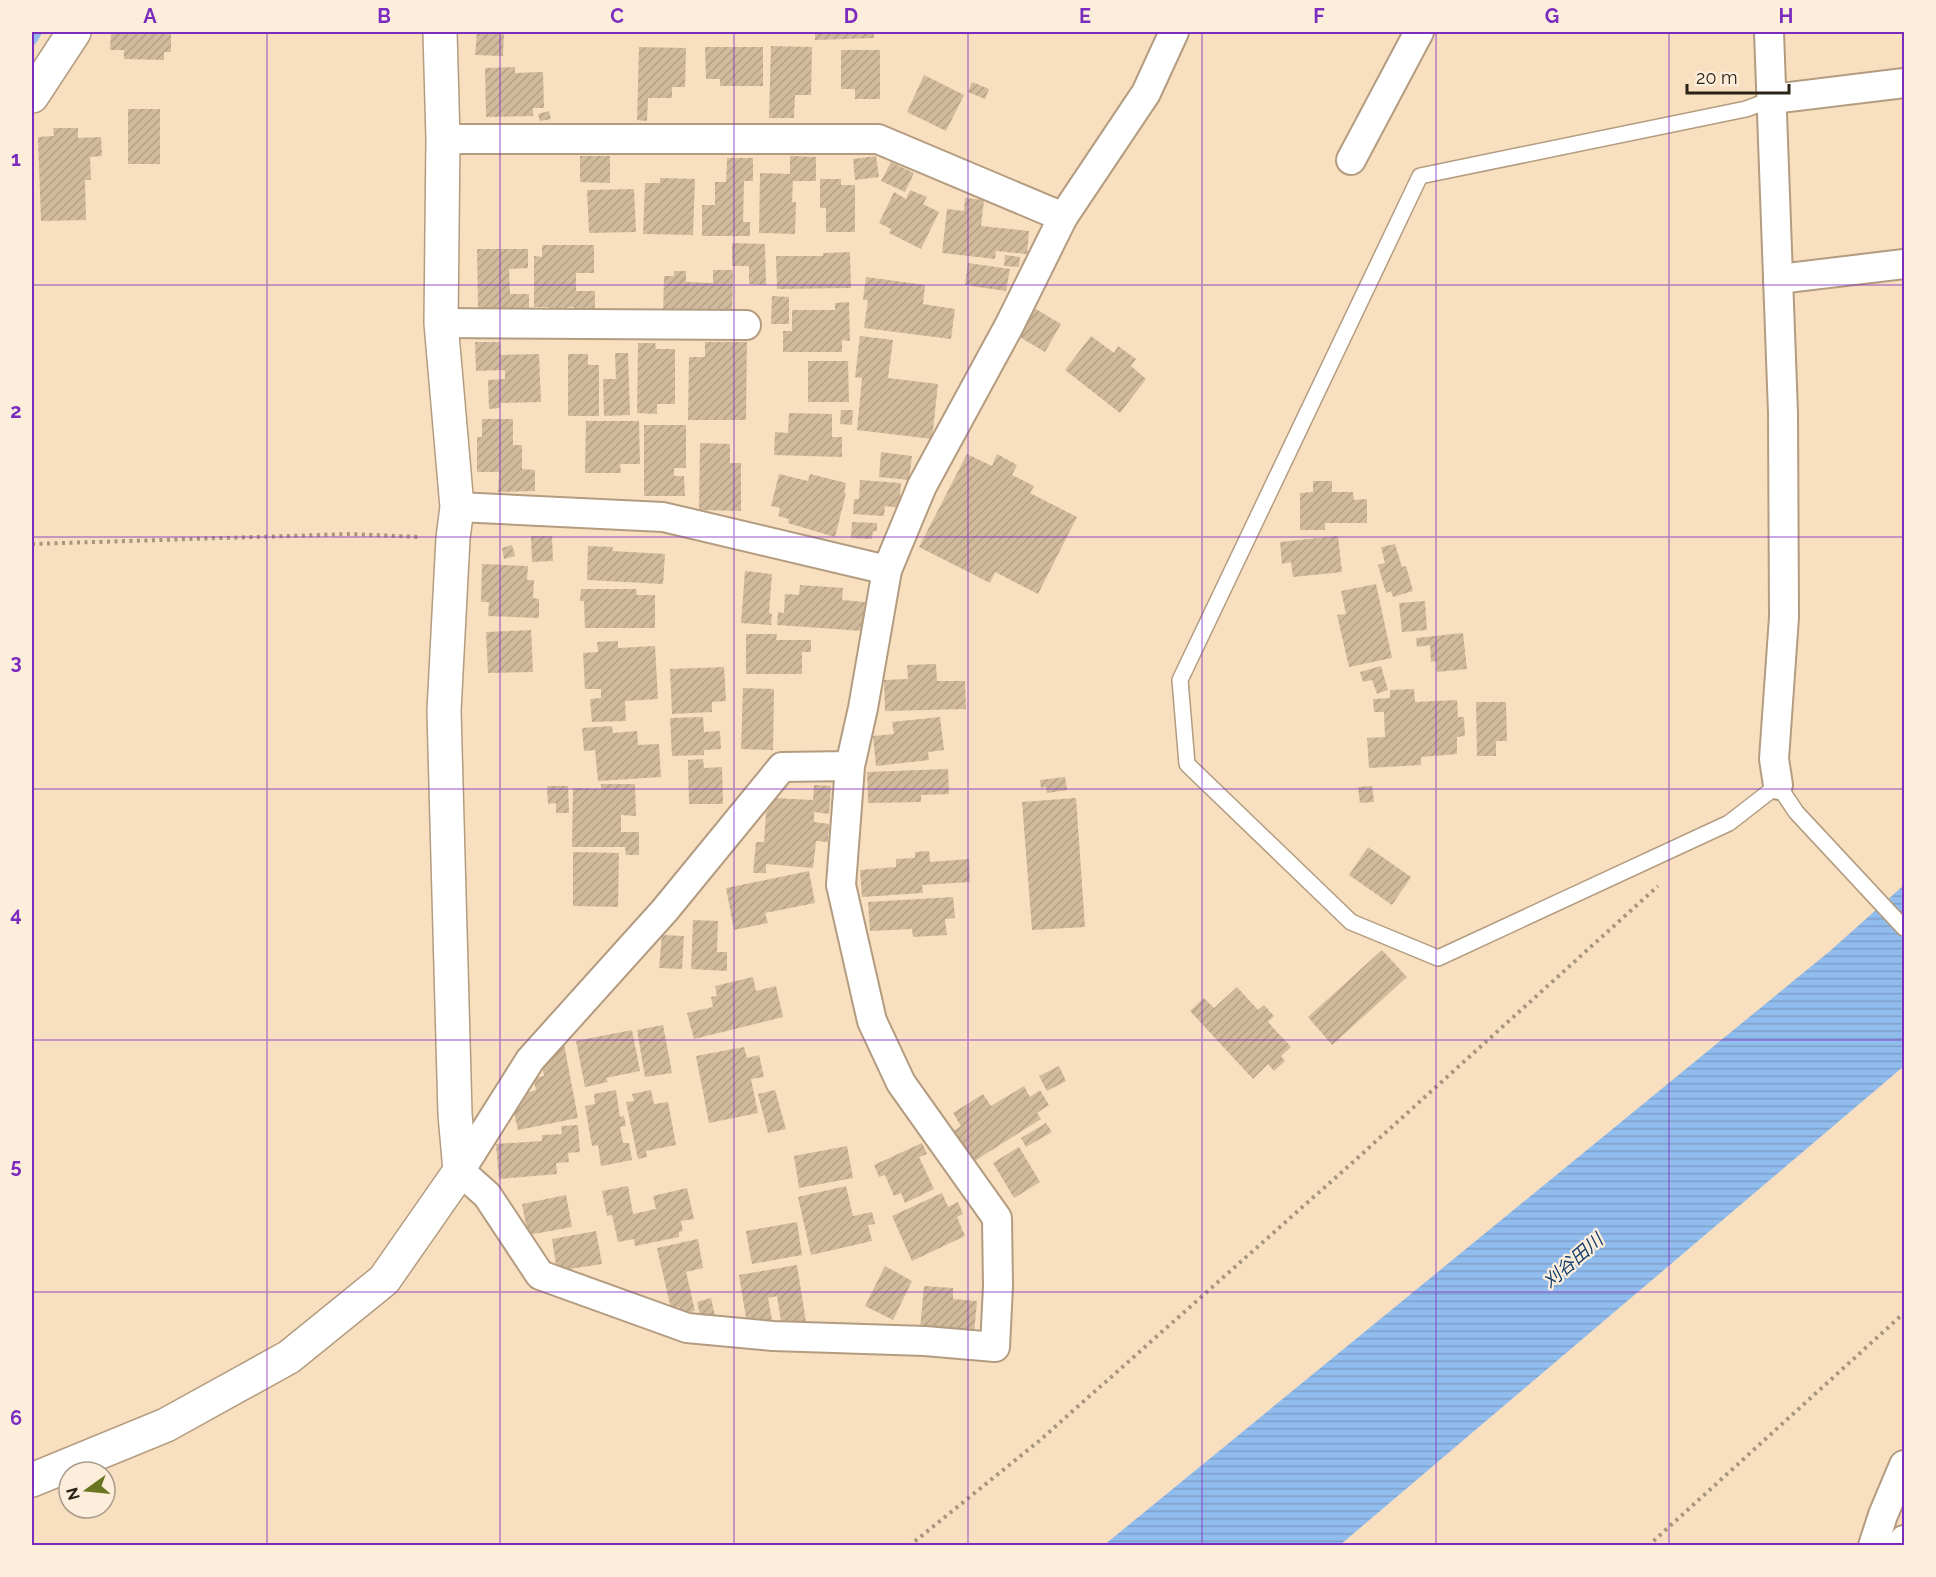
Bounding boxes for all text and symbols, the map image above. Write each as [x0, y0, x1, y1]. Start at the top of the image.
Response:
text: A [143, 4, 157, 28]
text: B [377, 4, 391, 28]
text: C [610, 4, 624, 28]
text: D [844, 4, 858, 28]
text: E [1079, 4, 1091, 28]
text: F [1313, 4, 1325, 28]
text: G [1545, 4, 1559, 28]
text: H [1779, 4, 1793, 28]
scale bar [1687, 57, 1789, 95]
text: 20 m [1696, 67, 1738, 88]
text: 1 [11, 147, 21, 171]
text: 2 [10, 399, 22, 423]
text: 3 [10, 650, 22, 674]
text: 4 [10, 902, 22, 926]
text: 5 [10, 1154, 22, 1178]
water label: 刈谷田川 [1539, 1228, 1608, 1292]
text: 6 [10, 1406, 22, 1430]
north arrow [57, 1460, 117, 1520]
text: N [62, 1485, 84, 1502]

